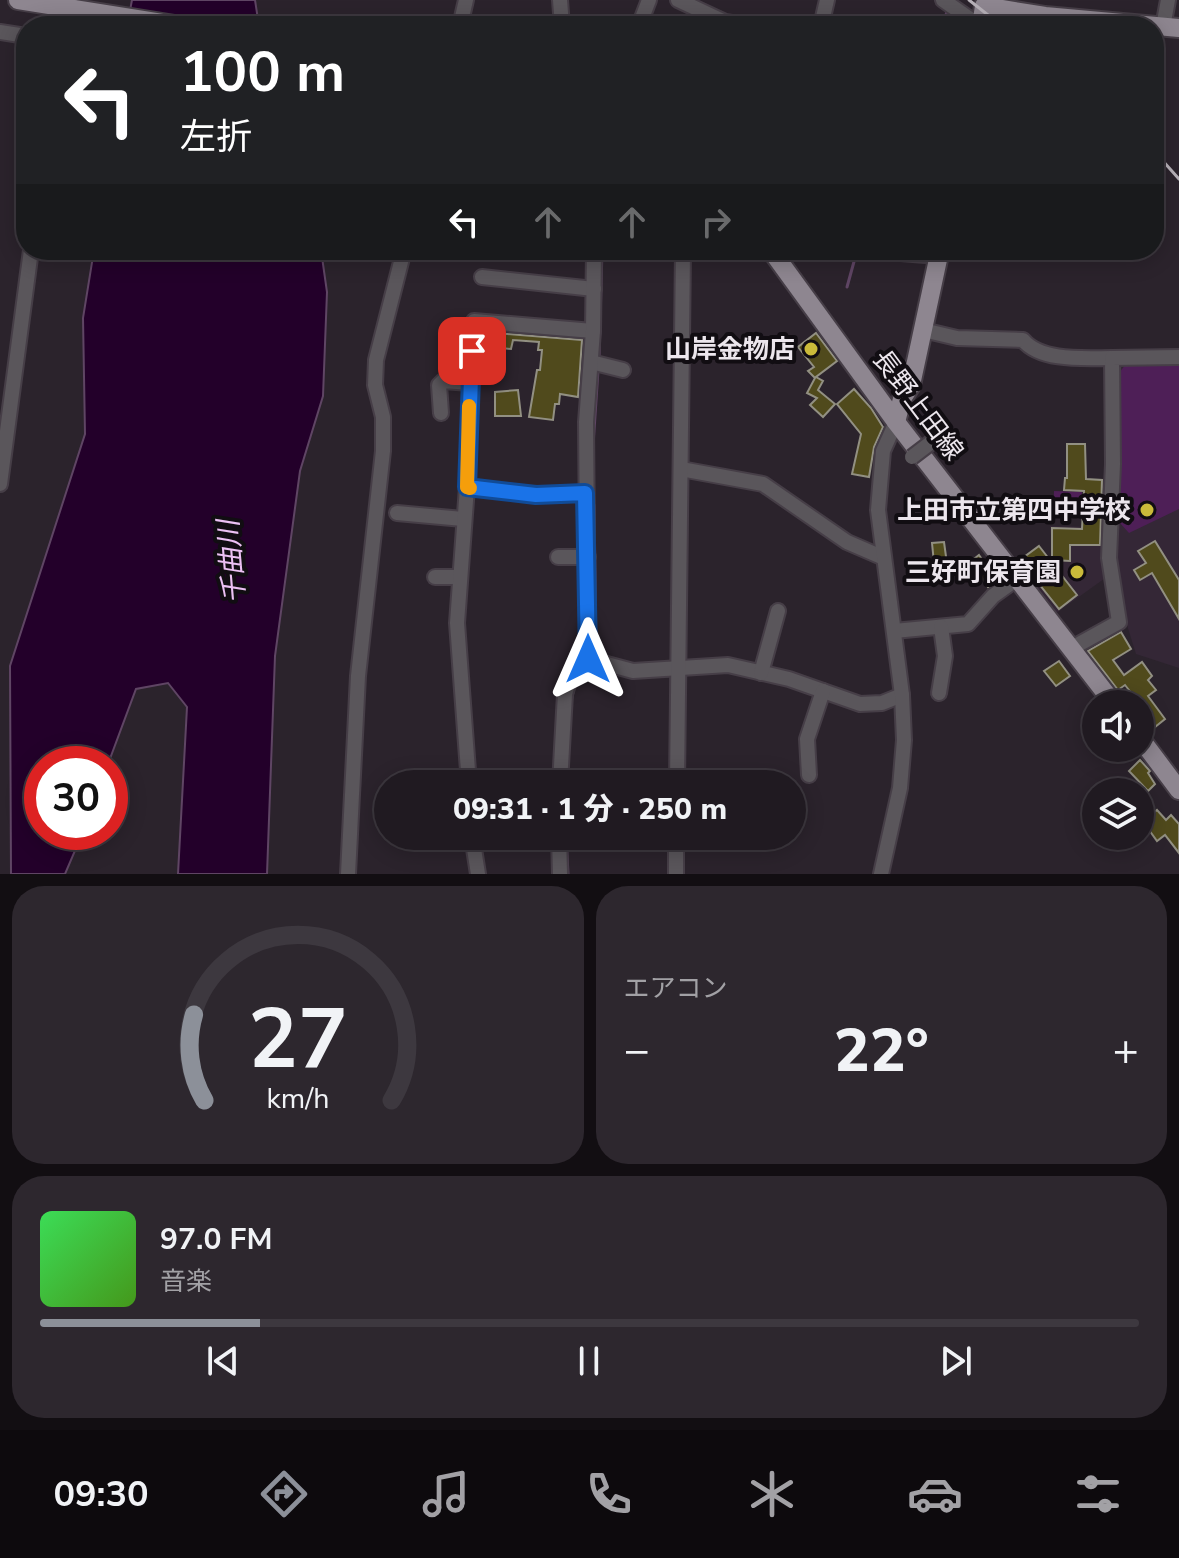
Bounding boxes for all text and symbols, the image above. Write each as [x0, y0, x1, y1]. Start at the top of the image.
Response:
text: 100 m [180, 34, 345, 111]
icon: left [48, 48, 152, 152]
text: 左折 [180, 113, 252, 162]
icon: left [442, 200, 486, 244]
icon: ahead [526, 200, 570, 244]
icon: ahead [610, 200, 654, 244]
icon: right [694, 200, 738, 244]
pin [438, 317, 506, 385]
icon: arrive [450, 329, 494, 373]
place label: 山岸金物店 [665, 332, 795, 367]
marker: 山岸金物店 [802, 340, 820, 358]
street label: 長野上田線 [865, 343, 971, 467]
place label: 上田市立第四中学校 [897, 493, 1131, 528]
marker: 上田市立第四中学校 [1138, 501, 1156, 519]
water label: 千曲川 [209, 516, 255, 606]
place label: 三好町保育園 [905, 555, 1061, 590]
marker: 三好町保育園 [1068, 563, 1086, 581]
position arrow [546, 617, 630, 701]
map controls [1082, 690, 1154, 850]
button: sound [1082, 690, 1154, 762]
speed limit sign: 30 [24, 746, 128, 850]
button: layers [1082, 778, 1154, 850]
text: 09:31 · 1 分 · 250 m [453, 789, 727, 830]
text: エアコン [624, 971, 728, 1006]
text: 27 [248, 983, 348, 1096]
text: 22° [834, 1010, 929, 1092]
text: − [624, 1021, 650, 1081]
text: + [1113, 1021, 1139, 1081]
text: km/h [266, 1079, 329, 1118]
text: 97.0 FM [160, 1219, 272, 1260]
text: 音楽 [160, 1264, 212, 1299]
icon: previous [201, 1339, 245, 1383]
icon: pause [567, 1339, 611, 1383]
icon: next [934, 1339, 978, 1383]
icon: directions [256, 1466, 312, 1522]
icon: music [418, 1466, 474, 1522]
icon: phone [581, 1466, 637, 1522]
icon: climate [744, 1466, 800, 1522]
icon: car [907, 1466, 963, 1522]
icon: filters [1070, 1466, 1126, 1522]
text: 09:30 [53, 1470, 149, 1519]

